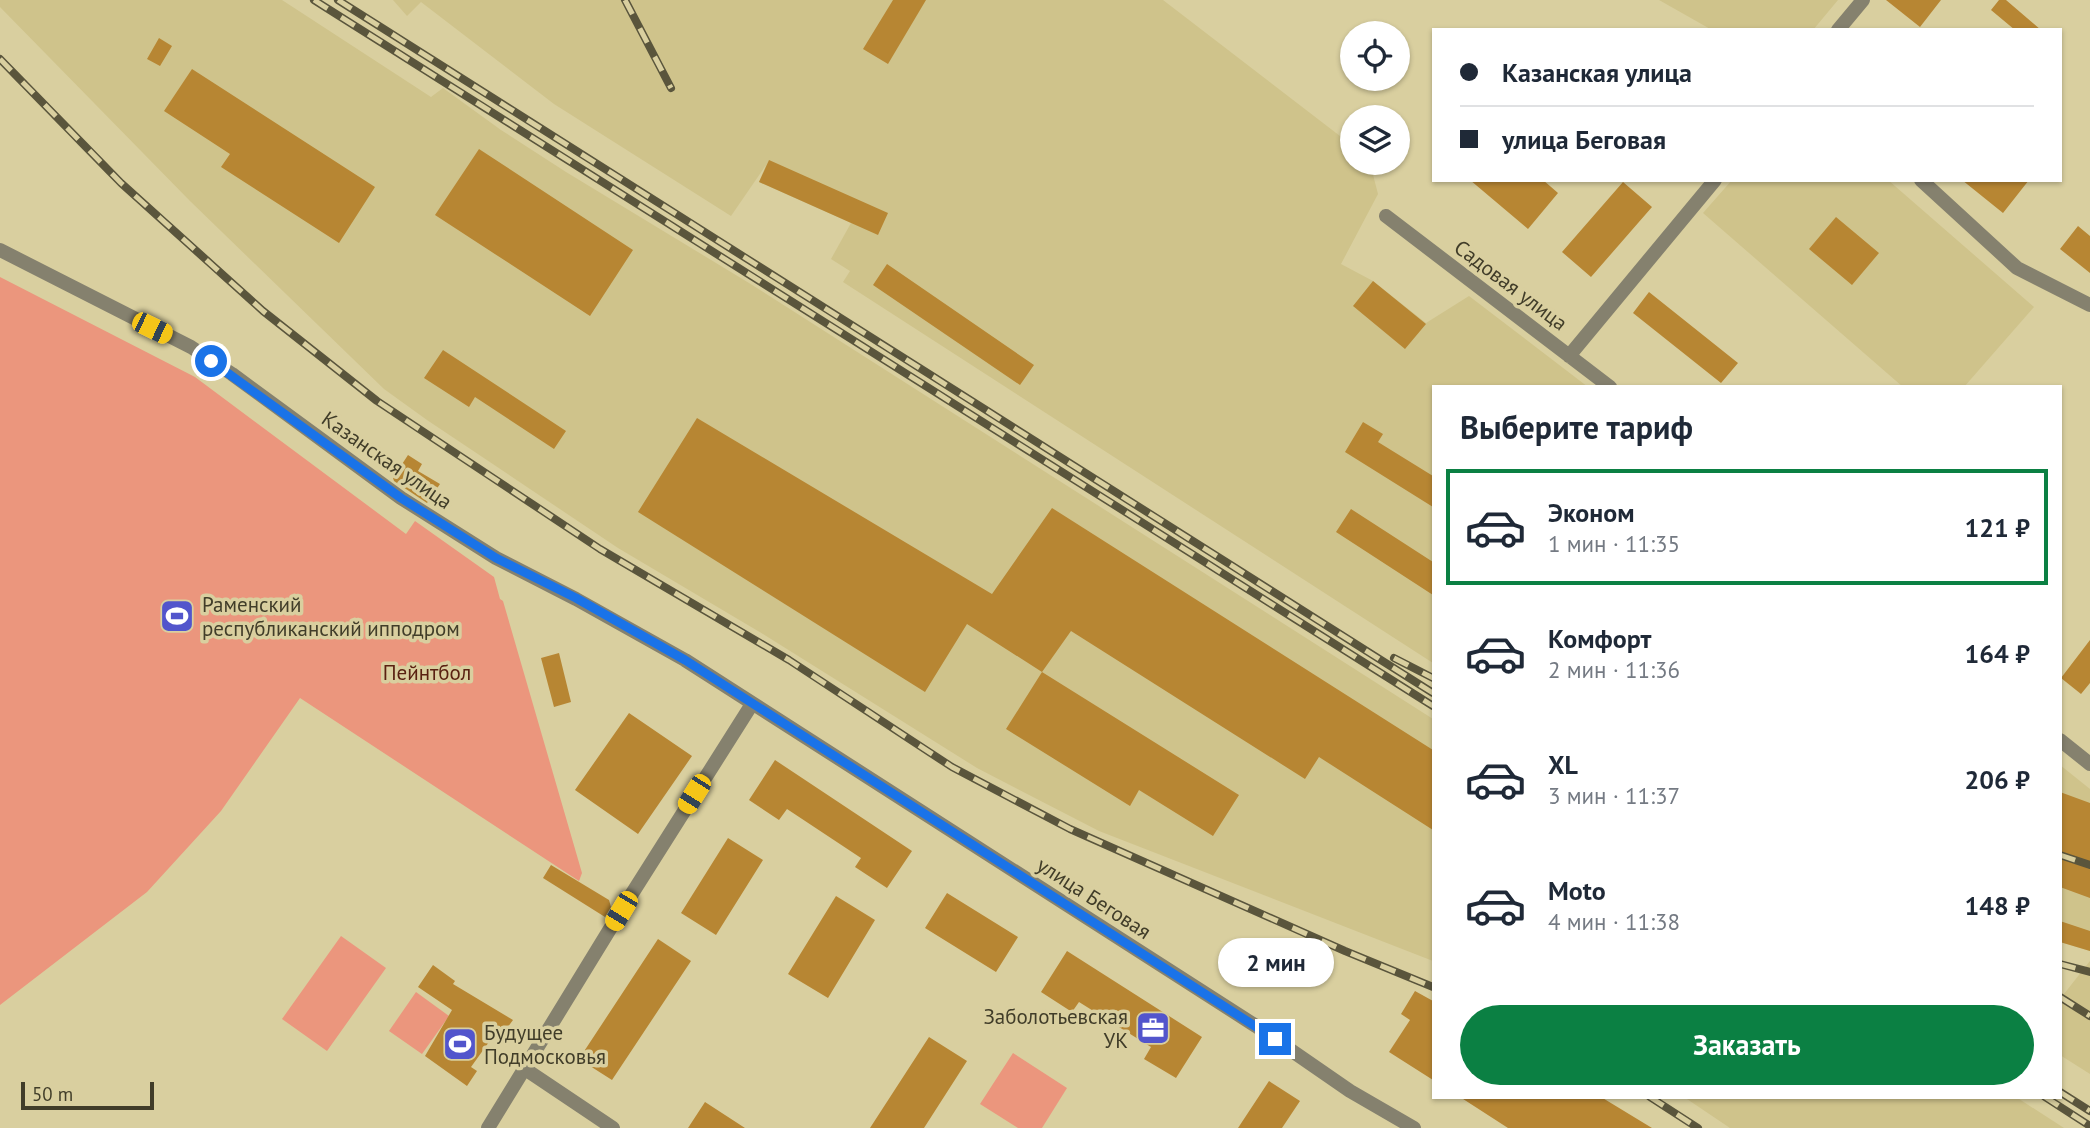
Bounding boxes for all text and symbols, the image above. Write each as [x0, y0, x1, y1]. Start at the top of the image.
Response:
map controls [1340, 21, 1410, 175]
button: locate [1340, 21, 1410, 91]
text: Казанская улица [1502, 56, 1692, 89]
button: layers [1340, 105, 1410, 175]
text: улица Беговая [1502, 123, 1666, 156]
street label: Садовая улица [1449, 234, 1573, 336]
car [129, 309, 176, 347]
route start [195, 345, 227, 377]
street label: Казанская улица [317, 405, 457, 515]
text: Выберите тариф [1460, 406, 1693, 448]
icon: car [1464, 496, 1527, 559]
text: Эконом [1548, 496, 1635, 529]
text: 121 ₽ [1964, 511, 2030, 544]
text: 1 мин · 11:35 [1548, 529, 1680, 558]
place label: Раменский республиканский ипподром [202, 591, 460, 642]
sports icon: Раменский республиканский ипподром [158, 597, 196, 635]
icon: car [1464, 622, 1527, 685]
text: Комфорт [1548, 622, 1651, 655]
text: 164 ₽ [1964, 637, 2030, 670]
text: 2 мин · 11:36 [1548, 655, 1680, 684]
park label: Пейнтбол [383, 659, 471, 686]
icon: car [1464, 748, 1527, 811]
text: XL [1548, 748, 1578, 781]
text: 206 ₽ [1964, 763, 2030, 796]
car [674, 771, 715, 817]
text: 3 мин · 11:37 [1548, 781, 1680, 810]
street label: улица Беговая [1032, 851, 1156, 945]
icon: car [1464, 874, 1527, 937]
text: Moto [1548, 874, 1606, 907]
car [602, 888, 641, 934]
text: 148 ₽ [1964, 889, 2030, 922]
text: 4 мин · 11:38 [1548, 907, 1680, 936]
callout: 2 мин [1217, 937, 1333, 986]
text: 2 мин [1246, 948, 1306, 977]
place label: Заболотьевская УК [983, 1003, 1128, 1054]
button: Заказать [1460, 1005, 2034, 1085]
office icon: Заболотьевская УК [1134, 1009, 1172, 1047]
place label: Будущее Подмосковья [484, 1019, 606, 1070]
route end [1259, 1023, 1291, 1055]
sports icon: Будущее Подмосковья [441, 1025, 479, 1063]
scale bar [21, 1079, 154, 1111]
text: 50 m [32, 1082, 73, 1106]

